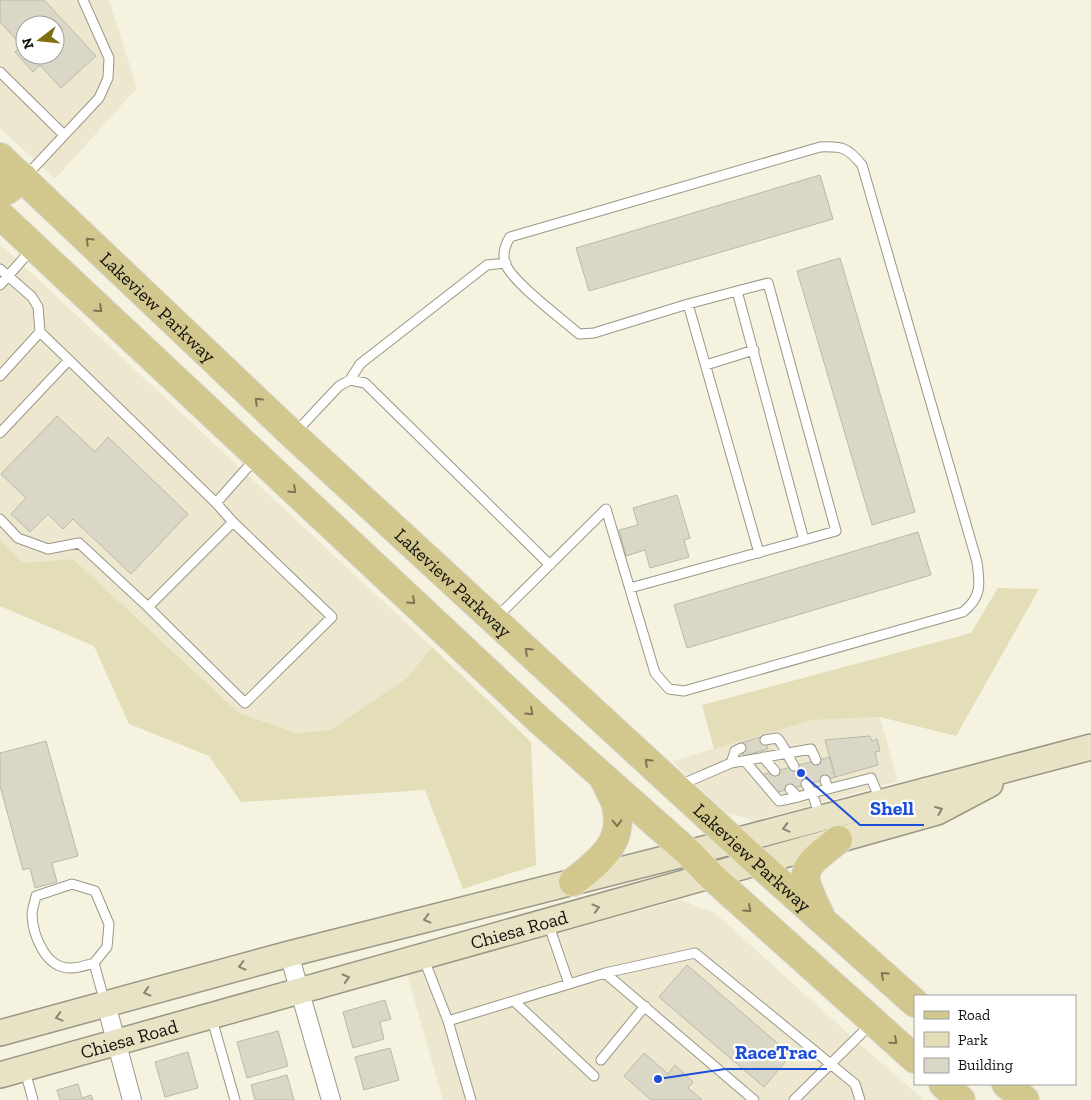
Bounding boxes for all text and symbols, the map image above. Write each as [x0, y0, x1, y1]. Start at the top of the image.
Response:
north arrow [15, 15, 65, 65]
text: N [18, 36, 38, 51]
one-way arrow [86, 238, 95, 247]
street label: Lakeview Parkway [96, 247, 221, 367]
one-way arrow [94, 303, 103, 312]
one-way arrow [254, 398, 263, 407]
one-way arrow [287, 484, 296, 493]
street label: Lakeview Parkway [390, 523, 517, 642]
one-way arrow [406, 595, 415, 604]
one-way arrow [525, 648, 534, 657]
one-way arrow [525, 706, 534, 715]
one-way arrow [644, 758, 653, 767]
callout: Shell [860, 790, 924, 825]
text: Shell [870, 796, 914, 820]
street label: Lakeview Parkway [689, 798, 816, 917]
one-way arrow [934, 806, 943, 817]
one-way arrow [612, 820, 622, 828]
one-way arrow [782, 822, 791, 833]
one-way arrow [592, 903, 601, 914]
one-way arrow [742, 903, 751, 912]
street label: Chiesa Road [468, 905, 571, 954]
one-way arrow [422, 913, 431, 924]
one-way arrow [238, 961, 246, 971]
one-way arrow [880, 972, 889, 981]
one-way arrow [342, 973, 350, 983]
one-way arrow [143, 987, 151, 997]
legend [914, 995, 1076, 1085]
text: Road [958, 1006, 991, 1024]
one-way arrow [55, 1011, 63, 1021]
street label: Chiesa Road [78, 1014, 181, 1063]
text: Park [958, 1031, 988, 1049]
callout: RaceTrac [725, 1034, 827, 1069]
one-way arrow [889, 1035, 898, 1044]
text: RaceTrac [735, 1040, 818, 1064]
text: Building [958, 1056, 1013, 1074]

